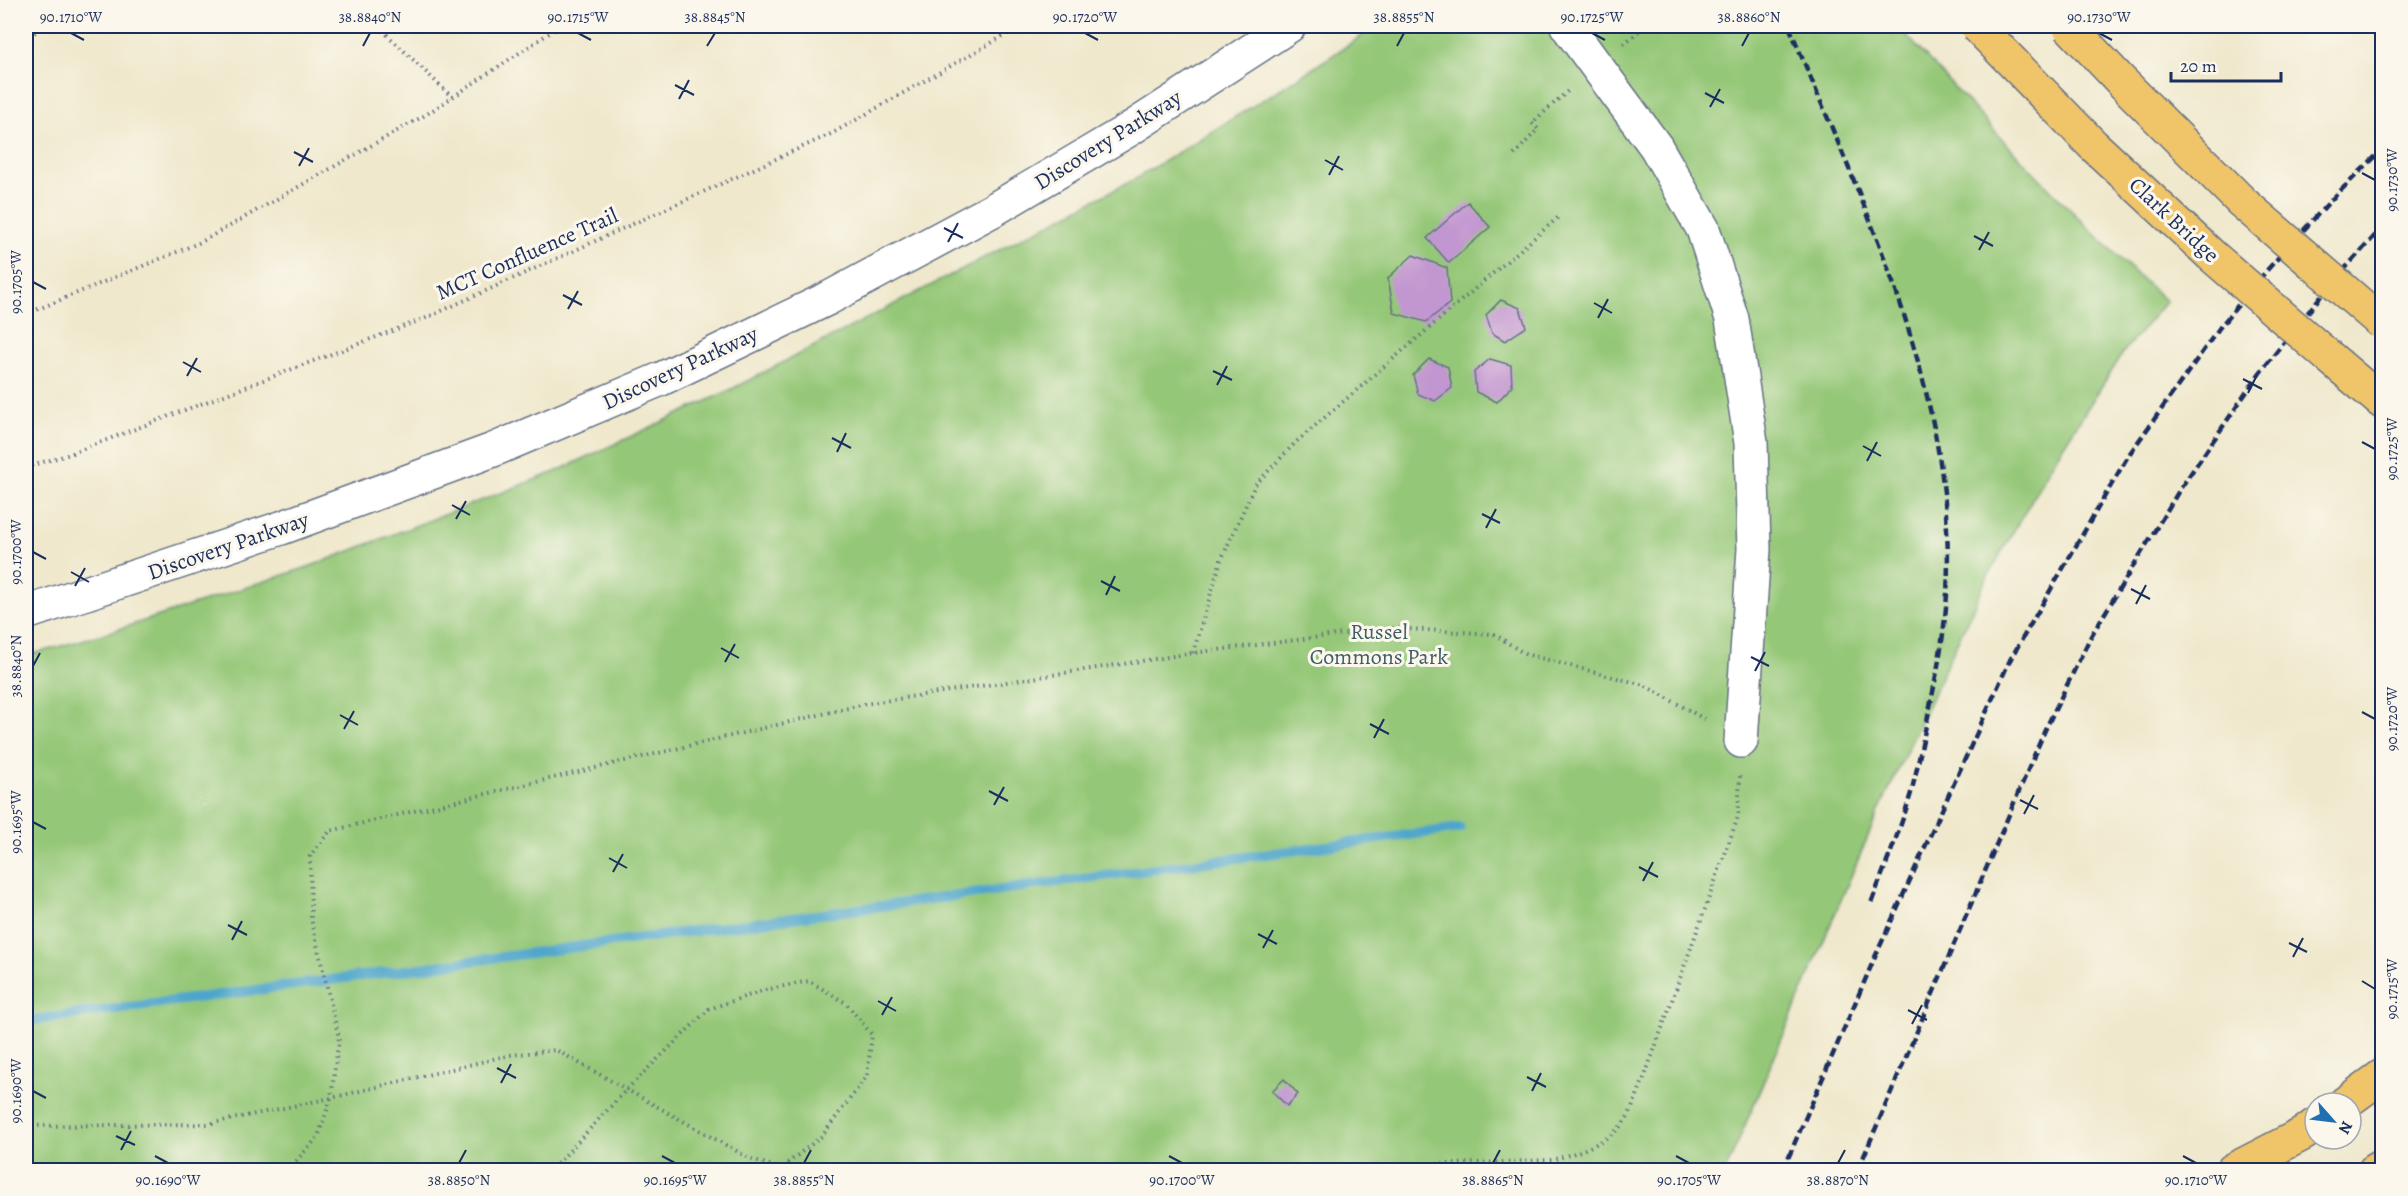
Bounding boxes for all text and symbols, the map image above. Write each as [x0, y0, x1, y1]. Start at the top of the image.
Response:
text: 90.1710°W [40, 7, 102, 27]
text: 38.8840°N [339, 7, 402, 27]
text: 90.1715°W [548, 7, 608, 27]
text: 38.8845°N [684, 7, 746, 27]
text: 90.1720°W [1053, 7, 1117, 27]
text: 38.8855°N [1374, 7, 1435, 27]
text: 90.1725°W [1561, 7, 1623, 27]
text: 38.8860°N [1718, 7, 1781, 27]
text: 90.1730°W [2067, 7, 2131, 27]
scale bar [2171, 45, 2280, 83]
text: 20 m [2180, 54, 2217, 78]
street label: Discovery Parkway [1029, 83, 1188, 197]
text: 90.1730°W [2382, 148, 2402, 212]
street label: Clark Bridge [2122, 170, 2226, 270]
street label: MCT Confluence Trail [431, 200, 623, 308]
text: 90.1705°W [6, 250, 26, 314]
street label: Discovery Parkway [597, 319, 763, 417]
text: 90.1725°W [2382, 418, 2402, 480]
street label: Discovery Parkway [143, 504, 313, 588]
text: 90.1700°W [6, 519, 26, 585]
park label: Russel Commons Park [1310, 617, 1448, 672]
text: 38.8840°N [6, 634, 26, 697]
text: 90.1720°W [2382, 687, 2402, 751]
text: 90.1695°W [6, 790, 26, 854]
text: 90.1715°W [2382, 959, 2402, 1019]
text: 90.1690°W [6, 1059, 26, 1123]
north arrow [2303, 1091, 2363, 1151]
text: N [2333, 1117, 2358, 1138]
text: 90.1690°W [136, 1170, 200, 1190]
text: 38.8850°N [428, 1170, 490, 1190]
text: 90.1695°W [643, 1170, 707, 1190]
text: 38.8855°N [774, 1170, 835, 1190]
text: 90.1700°W [1149, 1170, 1215, 1190]
text: 38.8865°N [1462, 1170, 1524, 1190]
text: 90.1705°W [1657, 1170, 1721, 1190]
text: 38.8870°N [1807, 1170, 1869, 1190]
text: 90.1710°W [2165, 1170, 2227, 1190]

